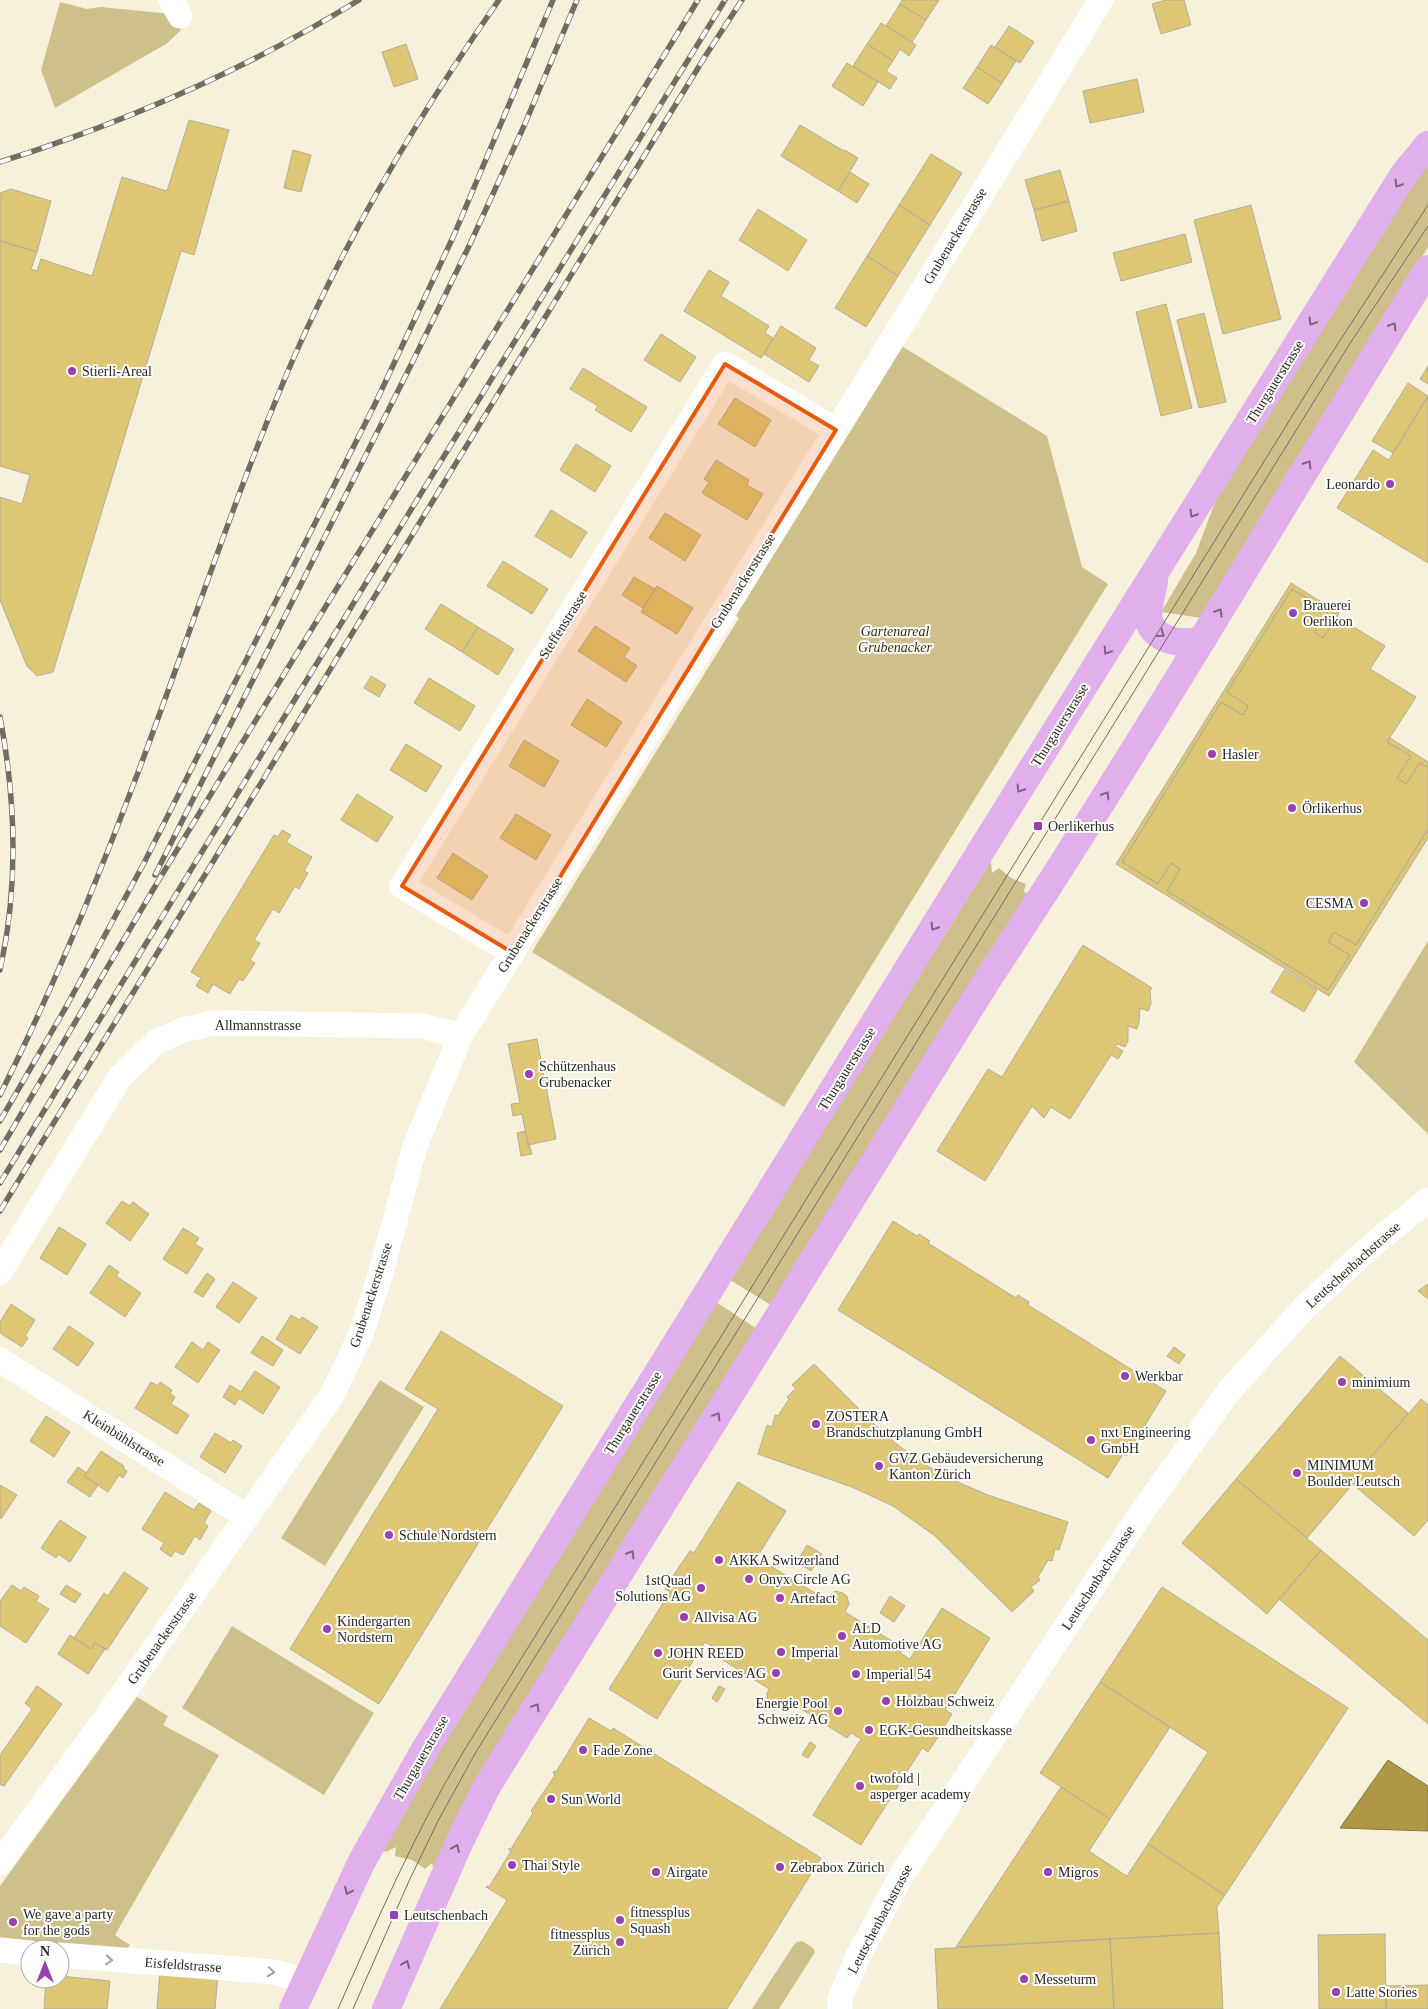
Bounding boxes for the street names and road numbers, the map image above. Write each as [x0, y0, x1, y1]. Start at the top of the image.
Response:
street label: Grubenackerstrasse [920, 185, 990, 287]
street label: Thurgauerstrasse [1243, 338, 1307, 426]
street label: Grubenackerstrasse [708, 531, 778, 631]
street label: Steffenstrasse [536, 588, 590, 662]
street label: Thurgauerstrasse [1028, 681, 1092, 769]
street label: Grubenackerstrasse [495, 875, 565, 975]
street label: Allmannstrasse [215, 1018, 301, 1033]
street label: Thurgauerstrasse [815, 1025, 879, 1113]
street label: Leutschenbachstrasse [1303, 1219, 1403, 1311]
street label: Grubenackerstrasse [347, 1241, 395, 1349]
street label: Thurgauerstrasse [601, 1369, 665, 1457]
street label: Kleinbühlstrasse [80, 1407, 168, 1469]
street label: Leutschenbachstrasse [1059, 1523, 1137, 1633]
street label: Grubenackerstrasse [124, 1589, 200, 1687]
street label: Thurgauerstrasse [391, 1713, 451, 1803]
street label: Leutschenbachstrasse [845, 1862, 915, 1976]
street label: Eisfeldstrasse [144, 1955, 222, 1975]

